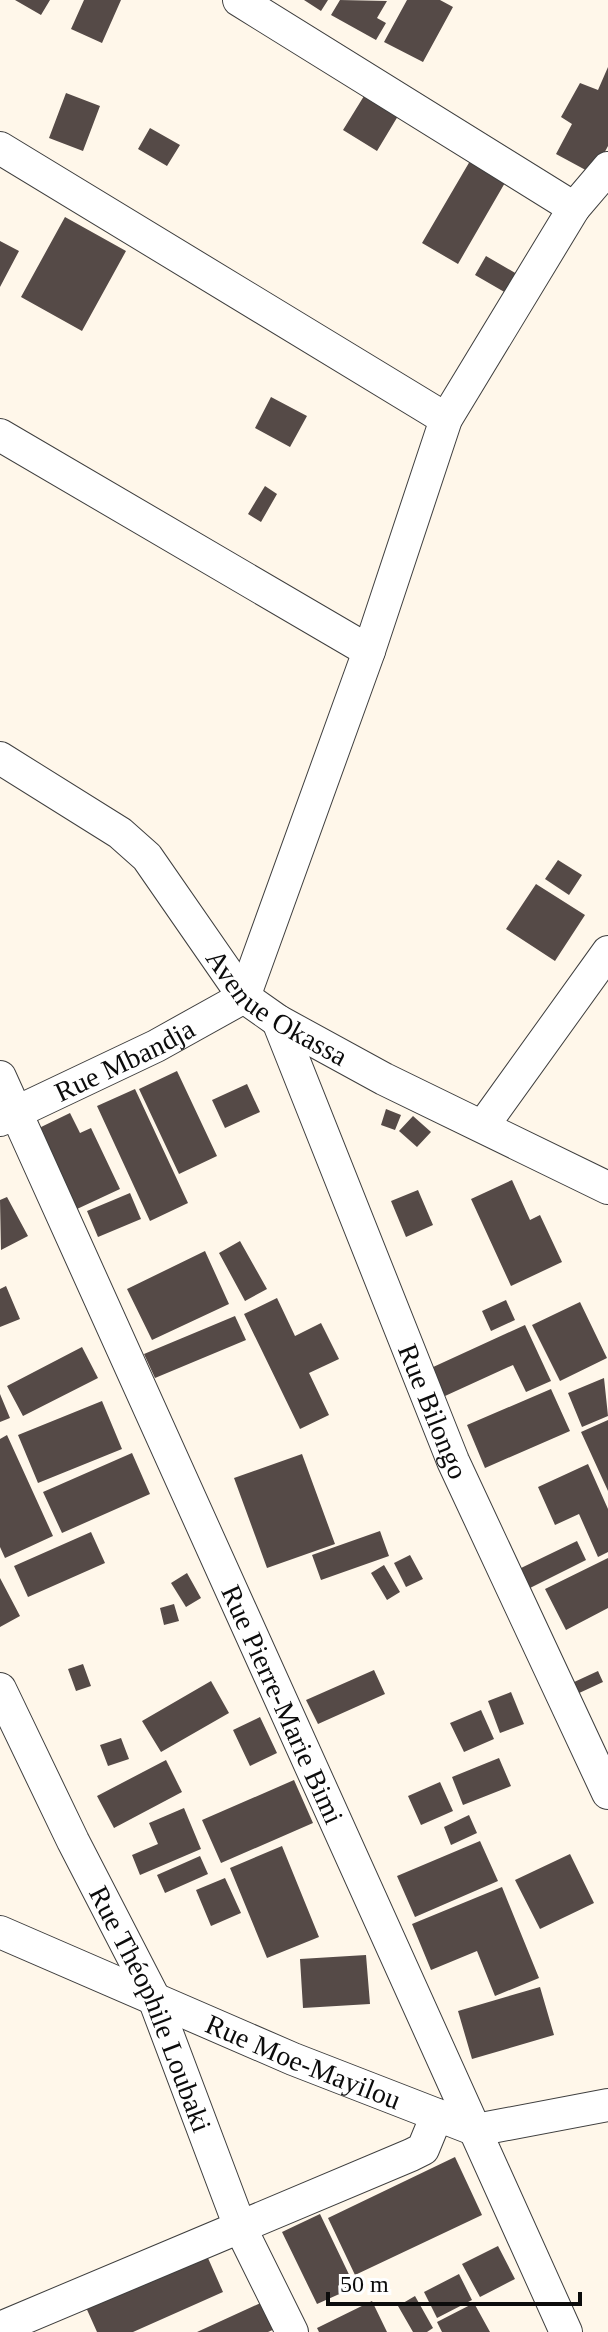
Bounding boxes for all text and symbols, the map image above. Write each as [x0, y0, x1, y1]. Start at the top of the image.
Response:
street label: Avenue Okassa [200, 943, 353, 1072]
street label: Rue Mbandja [50, 1012, 200, 1107]
street label: Rue Bilongo [393, 1339, 475, 1484]
street label: Rue Pierre-Marie Bimi [216, 1580, 350, 1828]
street label: Rue Théophile Loubaki [83, 1881, 218, 2136]
street label: Rue Moe-Mayilou [201, 2008, 405, 2115]
scale bar [328, 2256, 580, 2306]
text: 50 m [340, 2271, 389, 2297]

